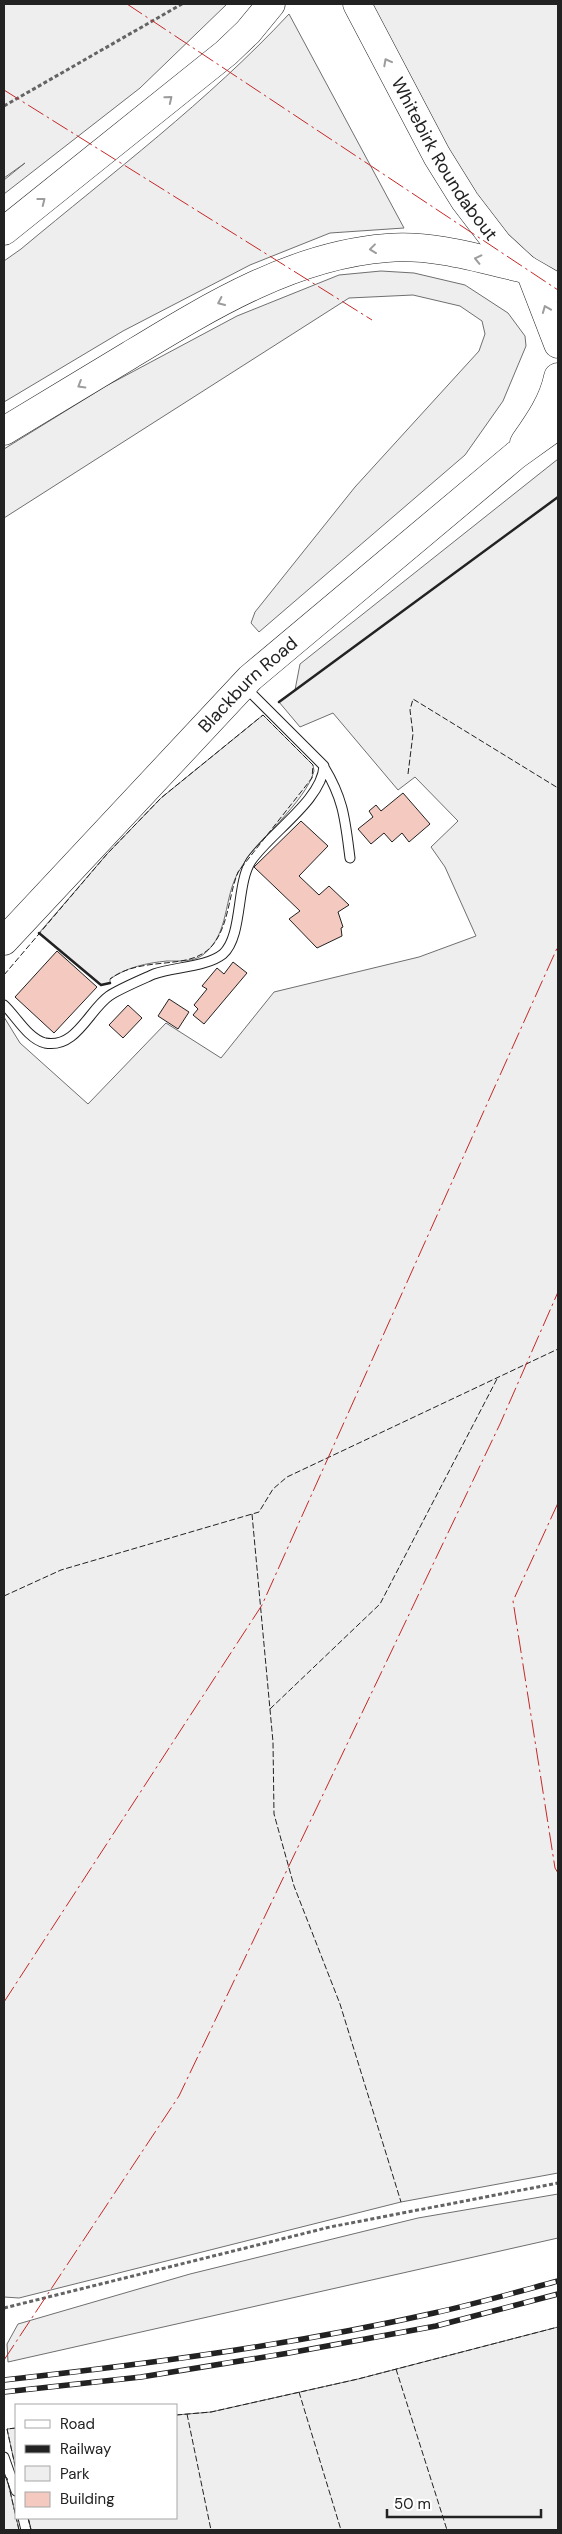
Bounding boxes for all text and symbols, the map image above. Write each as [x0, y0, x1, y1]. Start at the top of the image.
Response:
one-way arrow [383, 58, 393, 67]
street label: Whitebirk Roundabout [386, 73, 503, 245]
one-way arrow [163, 97, 172, 105]
one-way arrow [36, 198, 45, 206]
one-way arrow [369, 244, 377, 254]
one-way arrow [473, 254, 482, 265]
one-way arrow [217, 296, 226, 307]
one-way arrow [542, 305, 552, 314]
one-way arrow [77, 378, 86, 388]
street label: Blackburn Road [193, 631, 303, 738]
legend [15, 2404, 178, 2519]
text: Road [60, 2414, 95, 2434]
text: Railway [60, 2439, 112, 2459]
text: Park [60, 2464, 90, 2484]
scale bar [387, 2486, 541, 2518]
text: Building [60, 2489, 115, 2509]
text: 50 m [394, 2494, 431, 2514]

